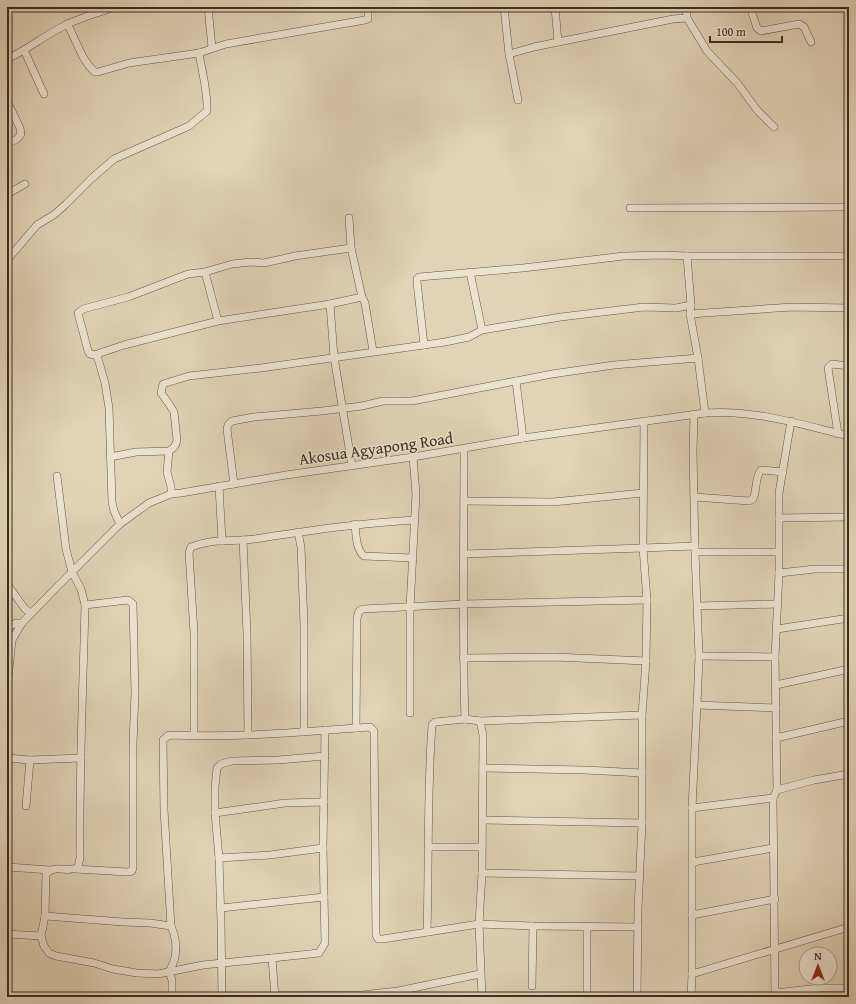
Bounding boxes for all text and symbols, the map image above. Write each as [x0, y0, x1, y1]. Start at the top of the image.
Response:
scale bar [710, 18, 782, 44]
text: 100 m [716, 23, 746, 40]
street label: Akosua Agyapong Road [297, 425, 455, 471]
north arrow [798, 946, 838, 986]
text: N [814, 948, 822, 964]

